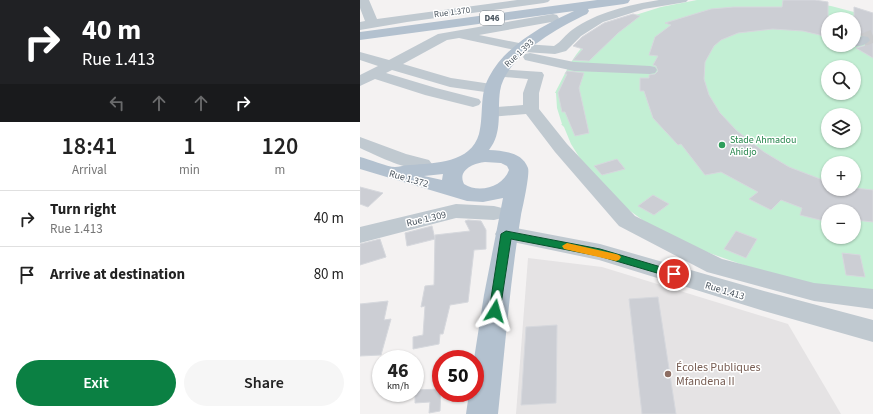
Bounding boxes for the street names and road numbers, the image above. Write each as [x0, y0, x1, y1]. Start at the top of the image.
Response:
street label: Rue 1.370 [433, 4, 471, 21]
road number: D46 [480, 11, 504, 25]
street label: Rue 1.393 [502, 36, 537, 71]
street label: Rue 1.372 [387, 167, 430, 191]
street label: Rue 1.309 [405, 208, 448, 230]
street label: Rue 1.413 [703, 278, 746, 304]

